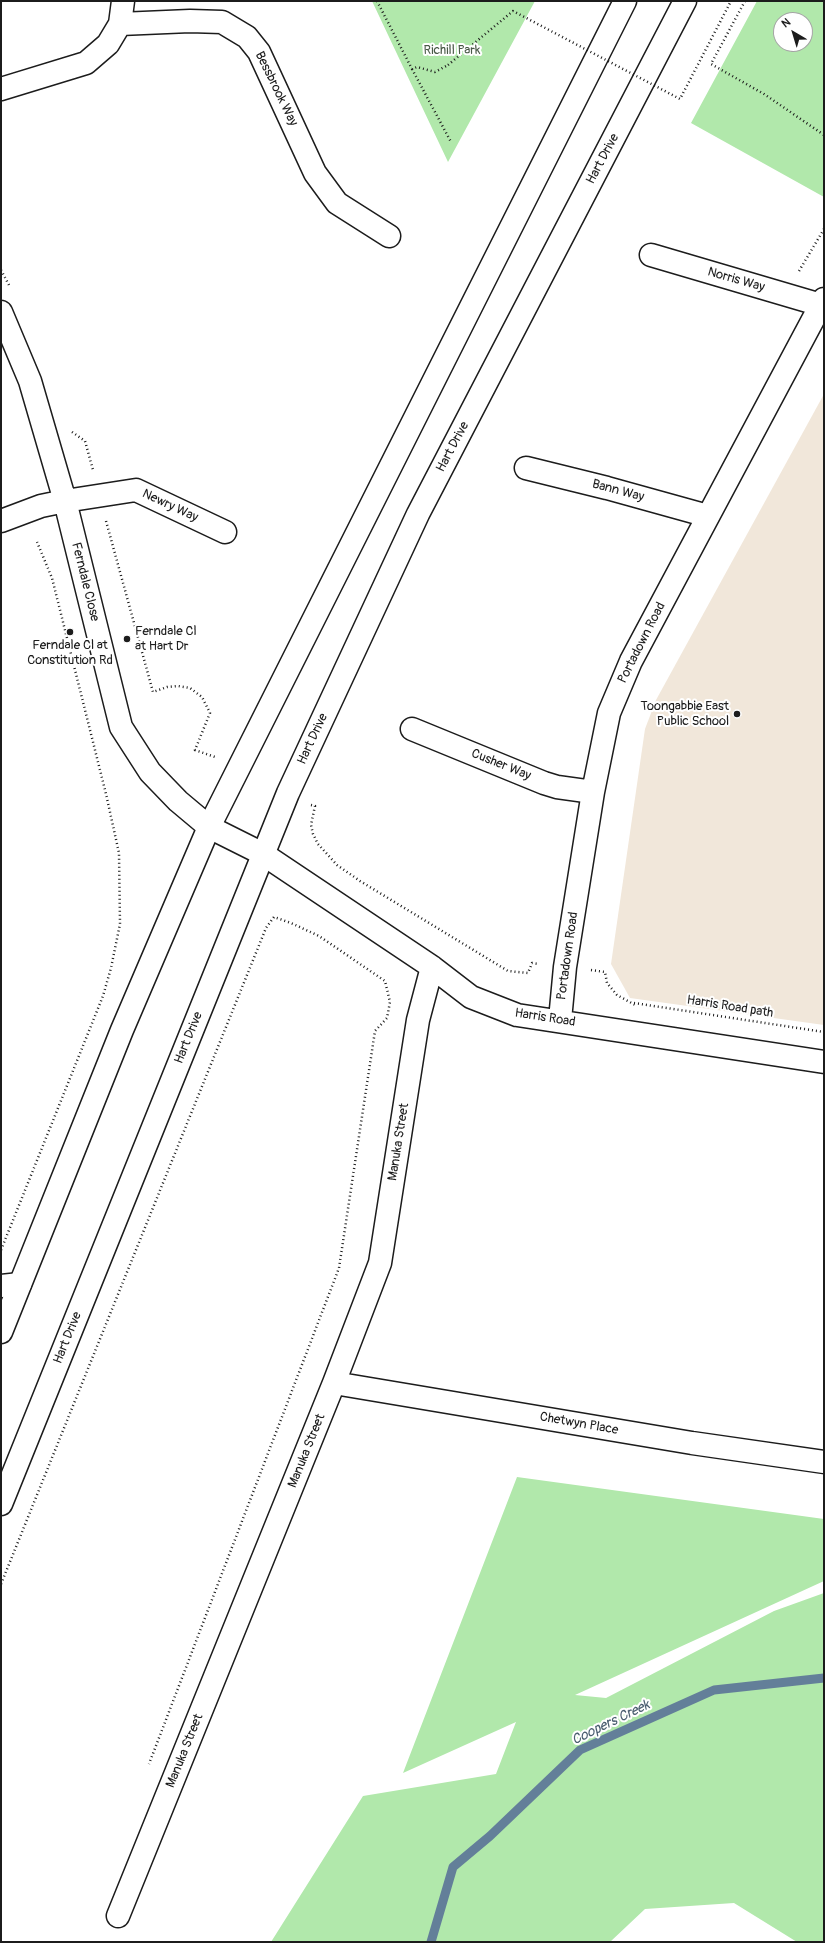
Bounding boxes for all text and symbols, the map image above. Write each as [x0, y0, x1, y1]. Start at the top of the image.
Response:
north arrow [773, 12, 813, 52]
text: N [779, 16, 793, 30]
park label: Richill Park [424, 43, 480, 59]
street label: Bessbrook Way [251, 49, 301, 129]
street label: Hart Drive [583, 131, 623, 187]
street label: Norris Way [706, 264, 766, 296]
street label: Hart Drive [433, 419, 473, 475]
street label: Bann Way [590, 477, 646, 505]
street label: Newry Way [140, 486, 200, 526]
street label: Ferndale Close [68, 541, 102, 623]
street label: Portadown Road [615, 600, 669, 686]
place label: Ferndale Cl at Hart Dr [135, 624, 197, 655]
marker: Ferndale Cl at Constitution Rd [65, 627, 75, 637]
marker: Ferndale Cl at Hart Dr [122, 634, 132, 644]
place label: Ferndale Cl at Constitution Rd [27, 638, 113, 669]
place label: Toongabbie East Public School [640, 699, 729, 730]
marker: Toongabbie East Public School [732, 709, 742, 719]
street label: Hart Drive [294, 711, 332, 767]
street label: Cusher Way [469, 746, 533, 784]
street label: Portadown Road [554, 911, 582, 1001]
street label: Harris Road path [686, 992, 774, 1022]
street label: Harris Road [513, 1005, 577, 1031]
street label: Hart Drive [172, 1010, 206, 1066]
street label: Manuka Street [385, 1102, 413, 1182]
street label: Hart Drive [51, 1310, 85, 1366]
street label: Chetwyn Place [538, 1409, 620, 1439]
street label: Manuka Street [285, 1412, 329, 1490]
water label: Coopers Creek [569, 1697, 653, 1749]
street label: Manuka Street [163, 1712, 207, 1790]

